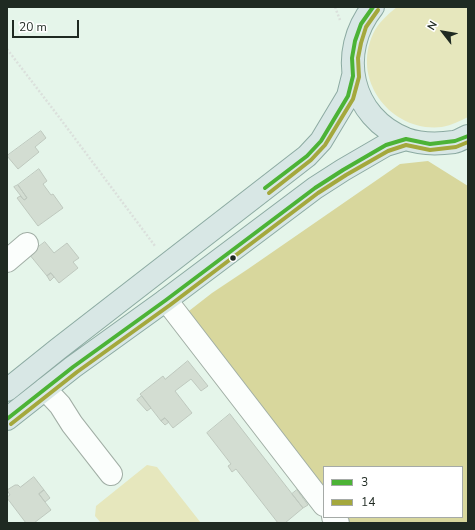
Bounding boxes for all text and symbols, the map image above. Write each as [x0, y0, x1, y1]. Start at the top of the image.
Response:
scale bar [14, 12, 81, 38]
north arrow [423, 12, 463, 52]
text: N [424, 18, 441, 33]
text: 20 m [19, 19, 47, 35]
unlabelled marker [228, 253, 238, 263]
legend [323, 466, 463, 518]
text: 3 [361, 474, 368, 490]
text: 14 [361, 494, 375, 510]

